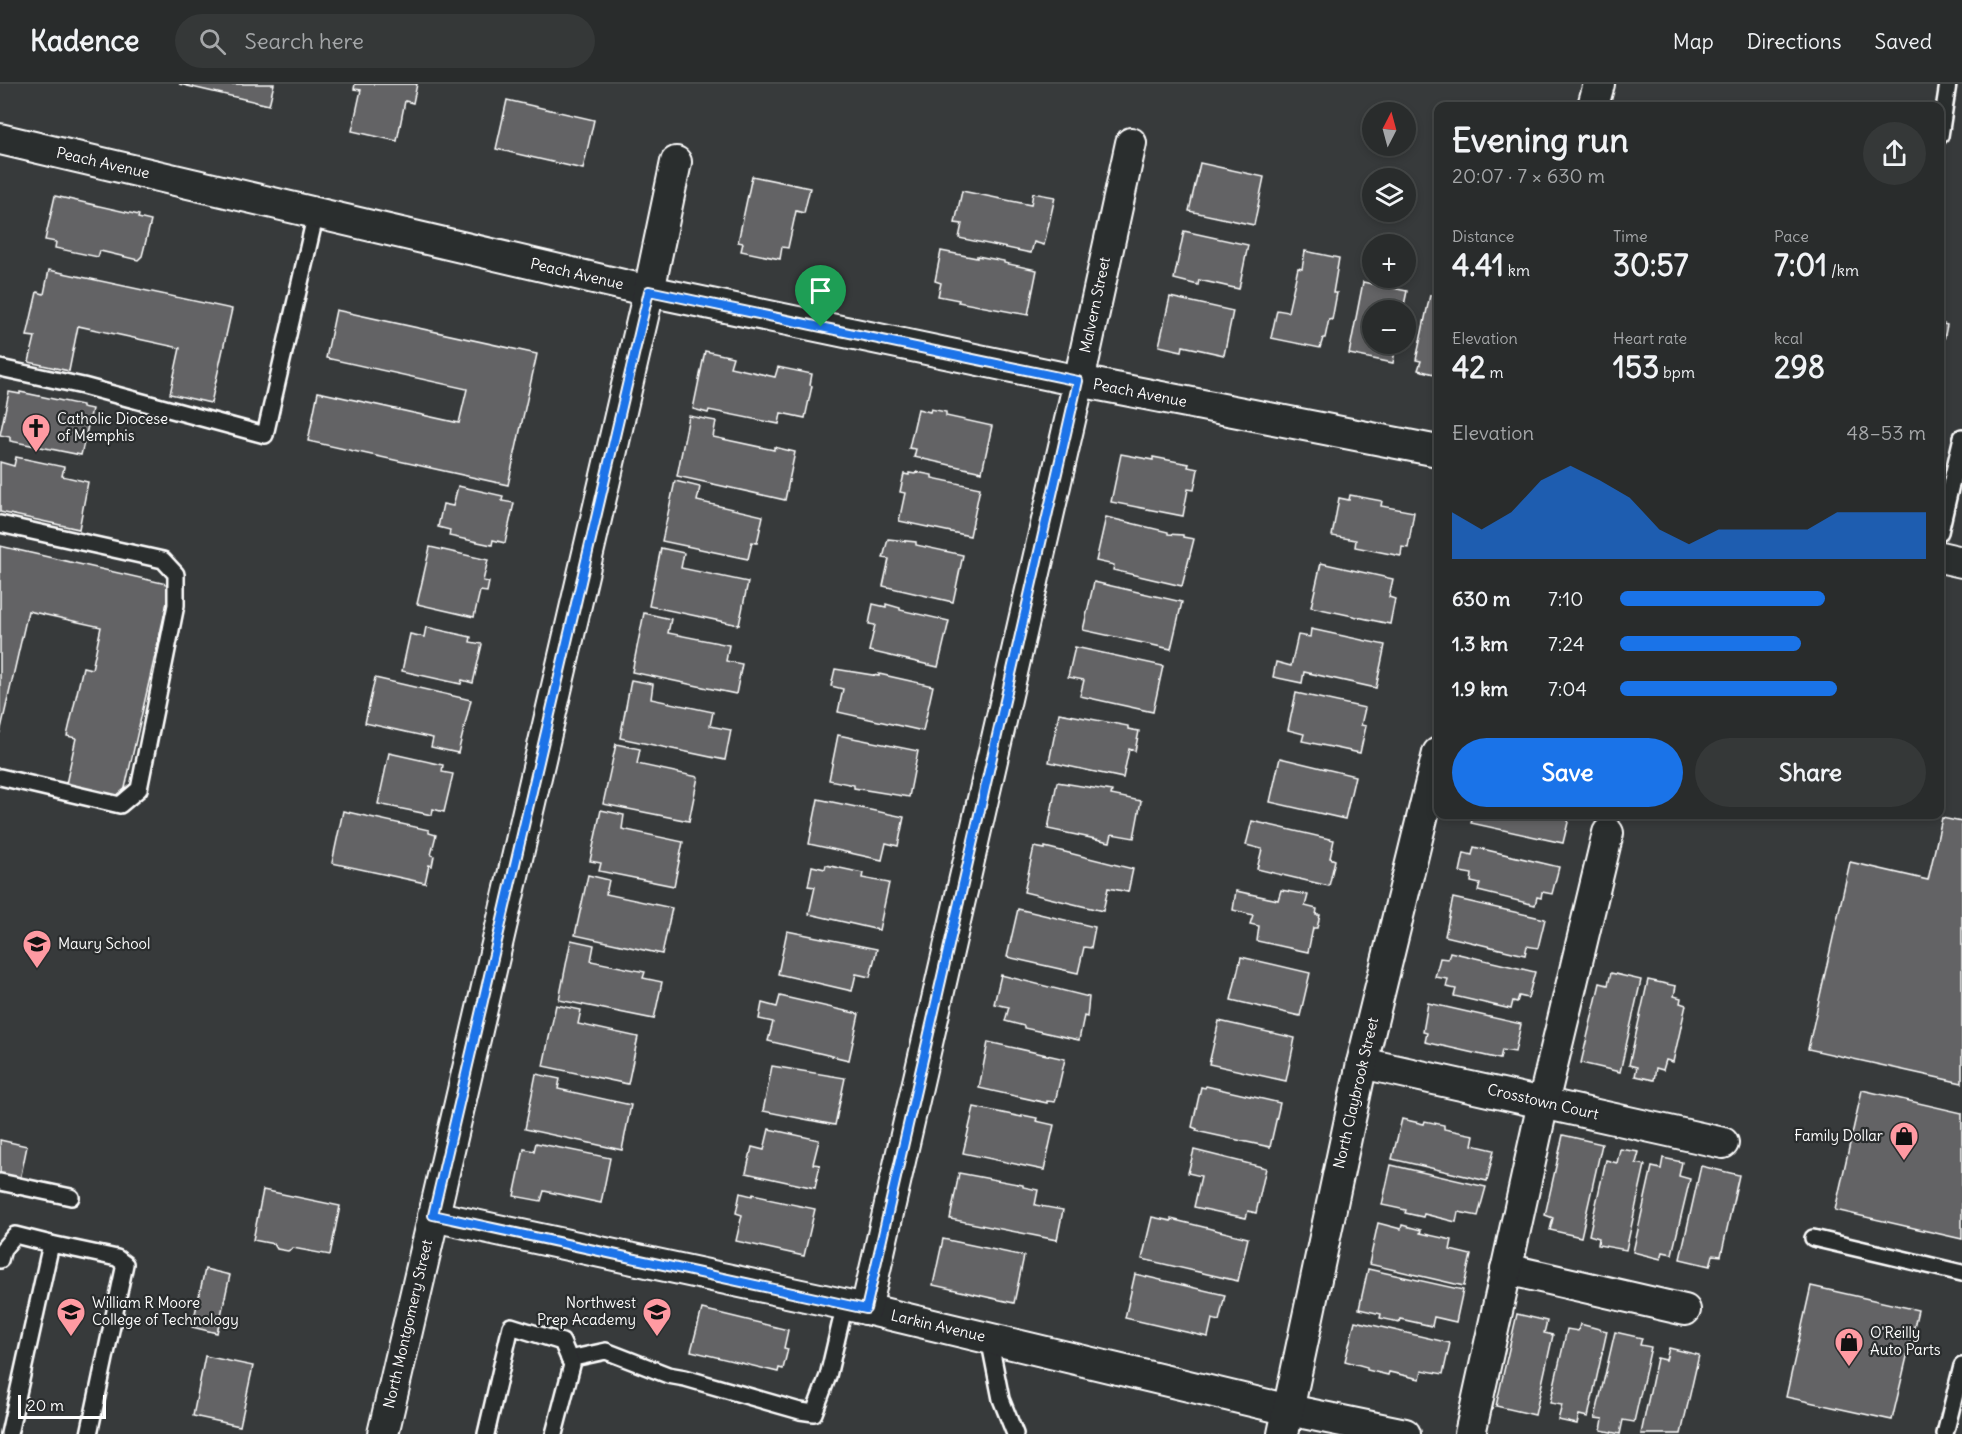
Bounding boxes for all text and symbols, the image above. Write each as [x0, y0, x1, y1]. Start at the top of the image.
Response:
search box [175, 14, 595, 68]
text: Kadence [30, 23, 139, 59]
icon: search [196, 25, 229, 58]
text: Search here [244, 27, 364, 55]
text: Map [1673, 28, 1714, 55]
text: Directions [1747, 28, 1841, 55]
text: Saved [1874, 28, 1932, 55]
north arrow [1362, 102, 1416, 156]
map controls [1362, 102, 1416, 354]
text: Evening run [1452, 119, 1628, 161]
button: share [1863, 122, 1926, 185]
street label: Peach Avenue [55, 143, 152, 182]
text: 20:07 · 7 × 630 m [1452, 163, 1605, 188]
button: layers [1362, 168, 1416, 222]
text: Distance [1452, 226, 1514, 246]
text: Time [1613, 226, 1648, 246]
text: Pace [1774, 226, 1809, 246]
button: + [1362, 234, 1416, 288]
text: 4.41 [1452, 246, 1504, 284]
text: 30:57 [1613, 246, 1689, 284]
text: 7:01 [1774, 246, 1827, 284]
street label: Peach Avenue [529, 254, 626, 293]
street label: Malvern Street [1075, 255, 1114, 355]
text: km [1504, 260, 1530, 280]
text: /km [1827, 260, 1859, 280]
pin [795, 265, 846, 327]
icon: arrive [804, 274, 837, 307]
button: − [1362, 300, 1416, 354]
text: Elevation [1452, 328, 1518, 348]
text: Heart rate [1613, 328, 1687, 348]
text: kcal [1774, 328, 1803, 348]
text: 42 [1452, 348, 1486, 386]
text: 153 [1613, 348, 1659, 386]
text: 298 [1774, 348, 1825, 386]
text: m [1486, 362, 1504, 382]
text: bpm [1659, 362, 1695, 382]
street label: Peach Avenue [1092, 374, 1189, 411]
place label: Catholic Diocese of Memphis [57, 409, 168, 445]
church icon: Catholic Diocese of Memphis [20, 412, 52, 454]
text: Elevation [1452, 420, 1534, 445]
text: 48–53 m [1846, 420, 1926, 445]
text: 630 m [1452, 586, 1510, 611]
text: 7:10 [1548, 586, 1583, 611]
text: 1.3 km [1452, 631, 1508, 656]
text: 7:24 [1548, 631, 1585, 656]
text: 1.9 km [1452, 676, 1508, 701]
text: 7:04 [1548, 676, 1587, 701]
button: Save [1452, 738, 1683, 807]
button: Share [1695, 738, 1926, 807]
school or university icon: Maury School [21, 928, 53, 970]
place label: Maury School [58, 934, 150, 953]
street label: North Claybrook Street [1329, 1015, 1382, 1170]
street label: Crosstown Court [1486, 1079, 1601, 1124]
shop icon: Family Dollar [1888, 1120, 1920, 1162]
place label: Family Dollar [1794, 1126, 1883, 1145]
street label: North Montgomery Street [379, 1238, 436, 1410]
place label: William R Moore College of Technology [92, 1293, 239, 1329]
place label: Northwest Prep Academy [537, 1293, 636, 1329]
school or university icon: William R Moore College of Technology [55, 1296, 87, 1338]
school or university icon: Northwest Prep Academy [641, 1296, 673, 1338]
street label: Larkin Avenue [889, 1305, 987, 1346]
place label: O'Reilly Auto Parts [1870, 1323, 1941, 1359]
shop icon: O'Reilly Auto Parts [1833, 1326, 1865, 1368]
scale bar [18, 1392, 106, 1420]
text: 20 m [27, 1395, 64, 1415]

